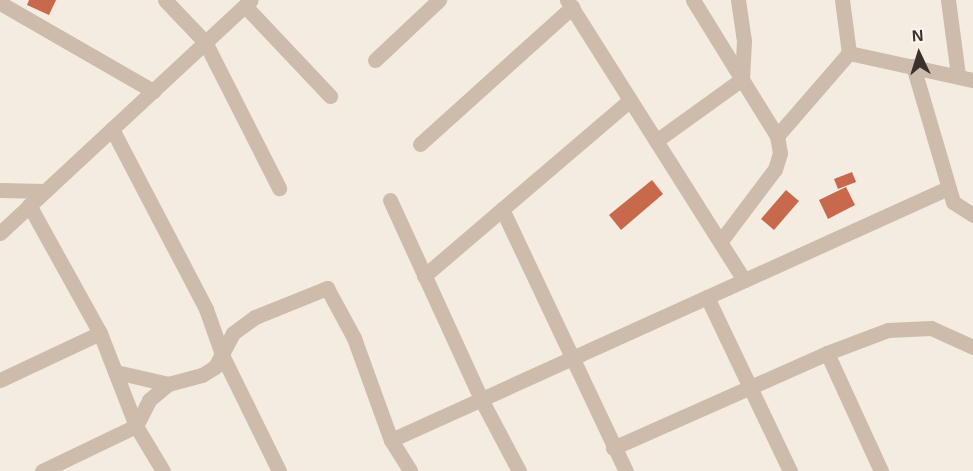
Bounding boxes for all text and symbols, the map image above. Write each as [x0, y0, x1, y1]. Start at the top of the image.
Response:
north arrow [889, 24, 949, 84]
text: N [911, 27, 924, 44]

